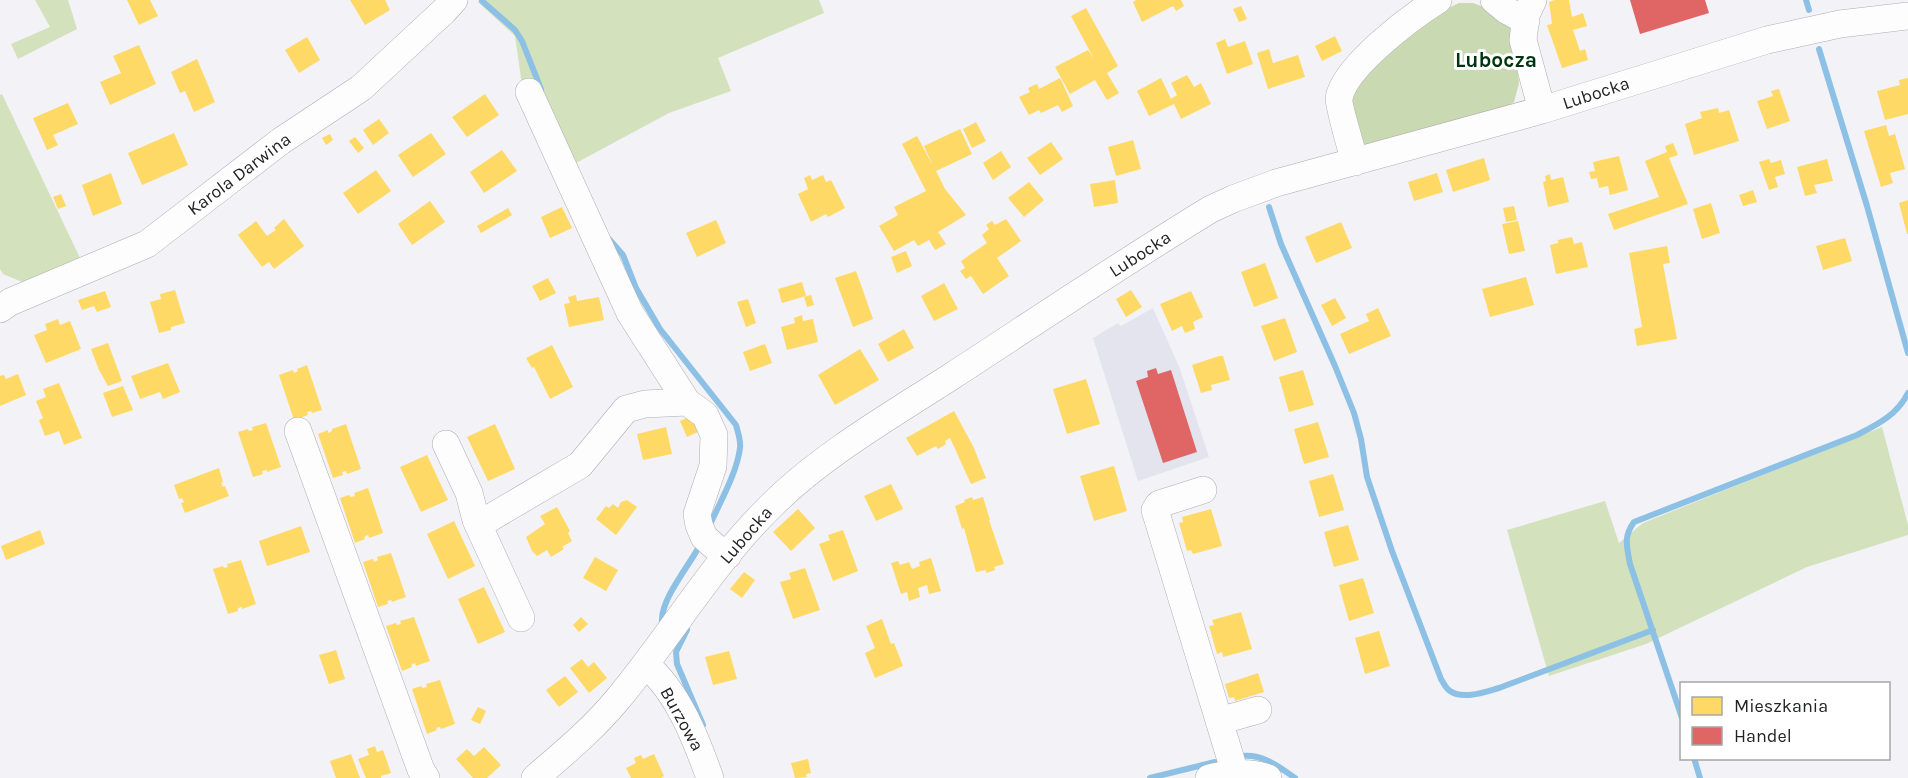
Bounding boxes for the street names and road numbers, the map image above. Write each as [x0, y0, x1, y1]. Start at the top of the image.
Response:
street label: Lubocka [1560, 72, 1632, 114]
street label: Karola Darwina [183, 128, 295, 220]
street label: Lubocka [1105, 226, 1175, 282]
street label: Lubocka [715, 502, 777, 568]
street label: Burzowa [655, 683, 709, 755]

